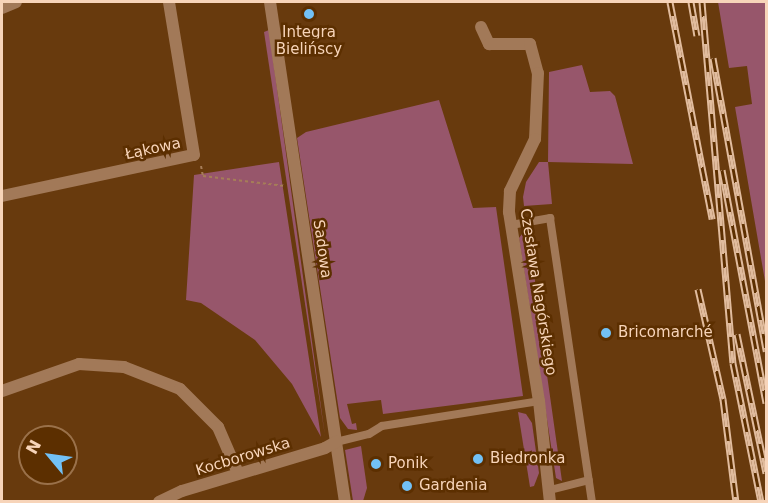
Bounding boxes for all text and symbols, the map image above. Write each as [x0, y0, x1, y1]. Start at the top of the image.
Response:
marker: Integra Bielińscy [302, 7, 316, 21]
place label: Integra Bielińscy [276, 23, 342, 58]
street label: Łąkowa [124, 134, 182, 164]
street label: Czesława Nagórskiego [516, 207, 560, 377]
street label: Sadowa [309, 219, 335, 279]
place label: Bricomarché [618, 324, 713, 342]
marker: Bricomarché [599, 326, 613, 340]
north arrow [18, 425, 78, 485]
street label: Kocborowska [194, 434, 292, 480]
text: N [22, 437, 45, 457]
place label: Biedronka [490, 450, 565, 468]
marker: Biedronka [471, 452, 485, 466]
place label: Ponik [388, 455, 428, 473]
marker: Ponik [369, 457, 383, 471]
place label: Gardenia [419, 477, 487, 495]
marker: Gardenia [400, 479, 414, 493]

